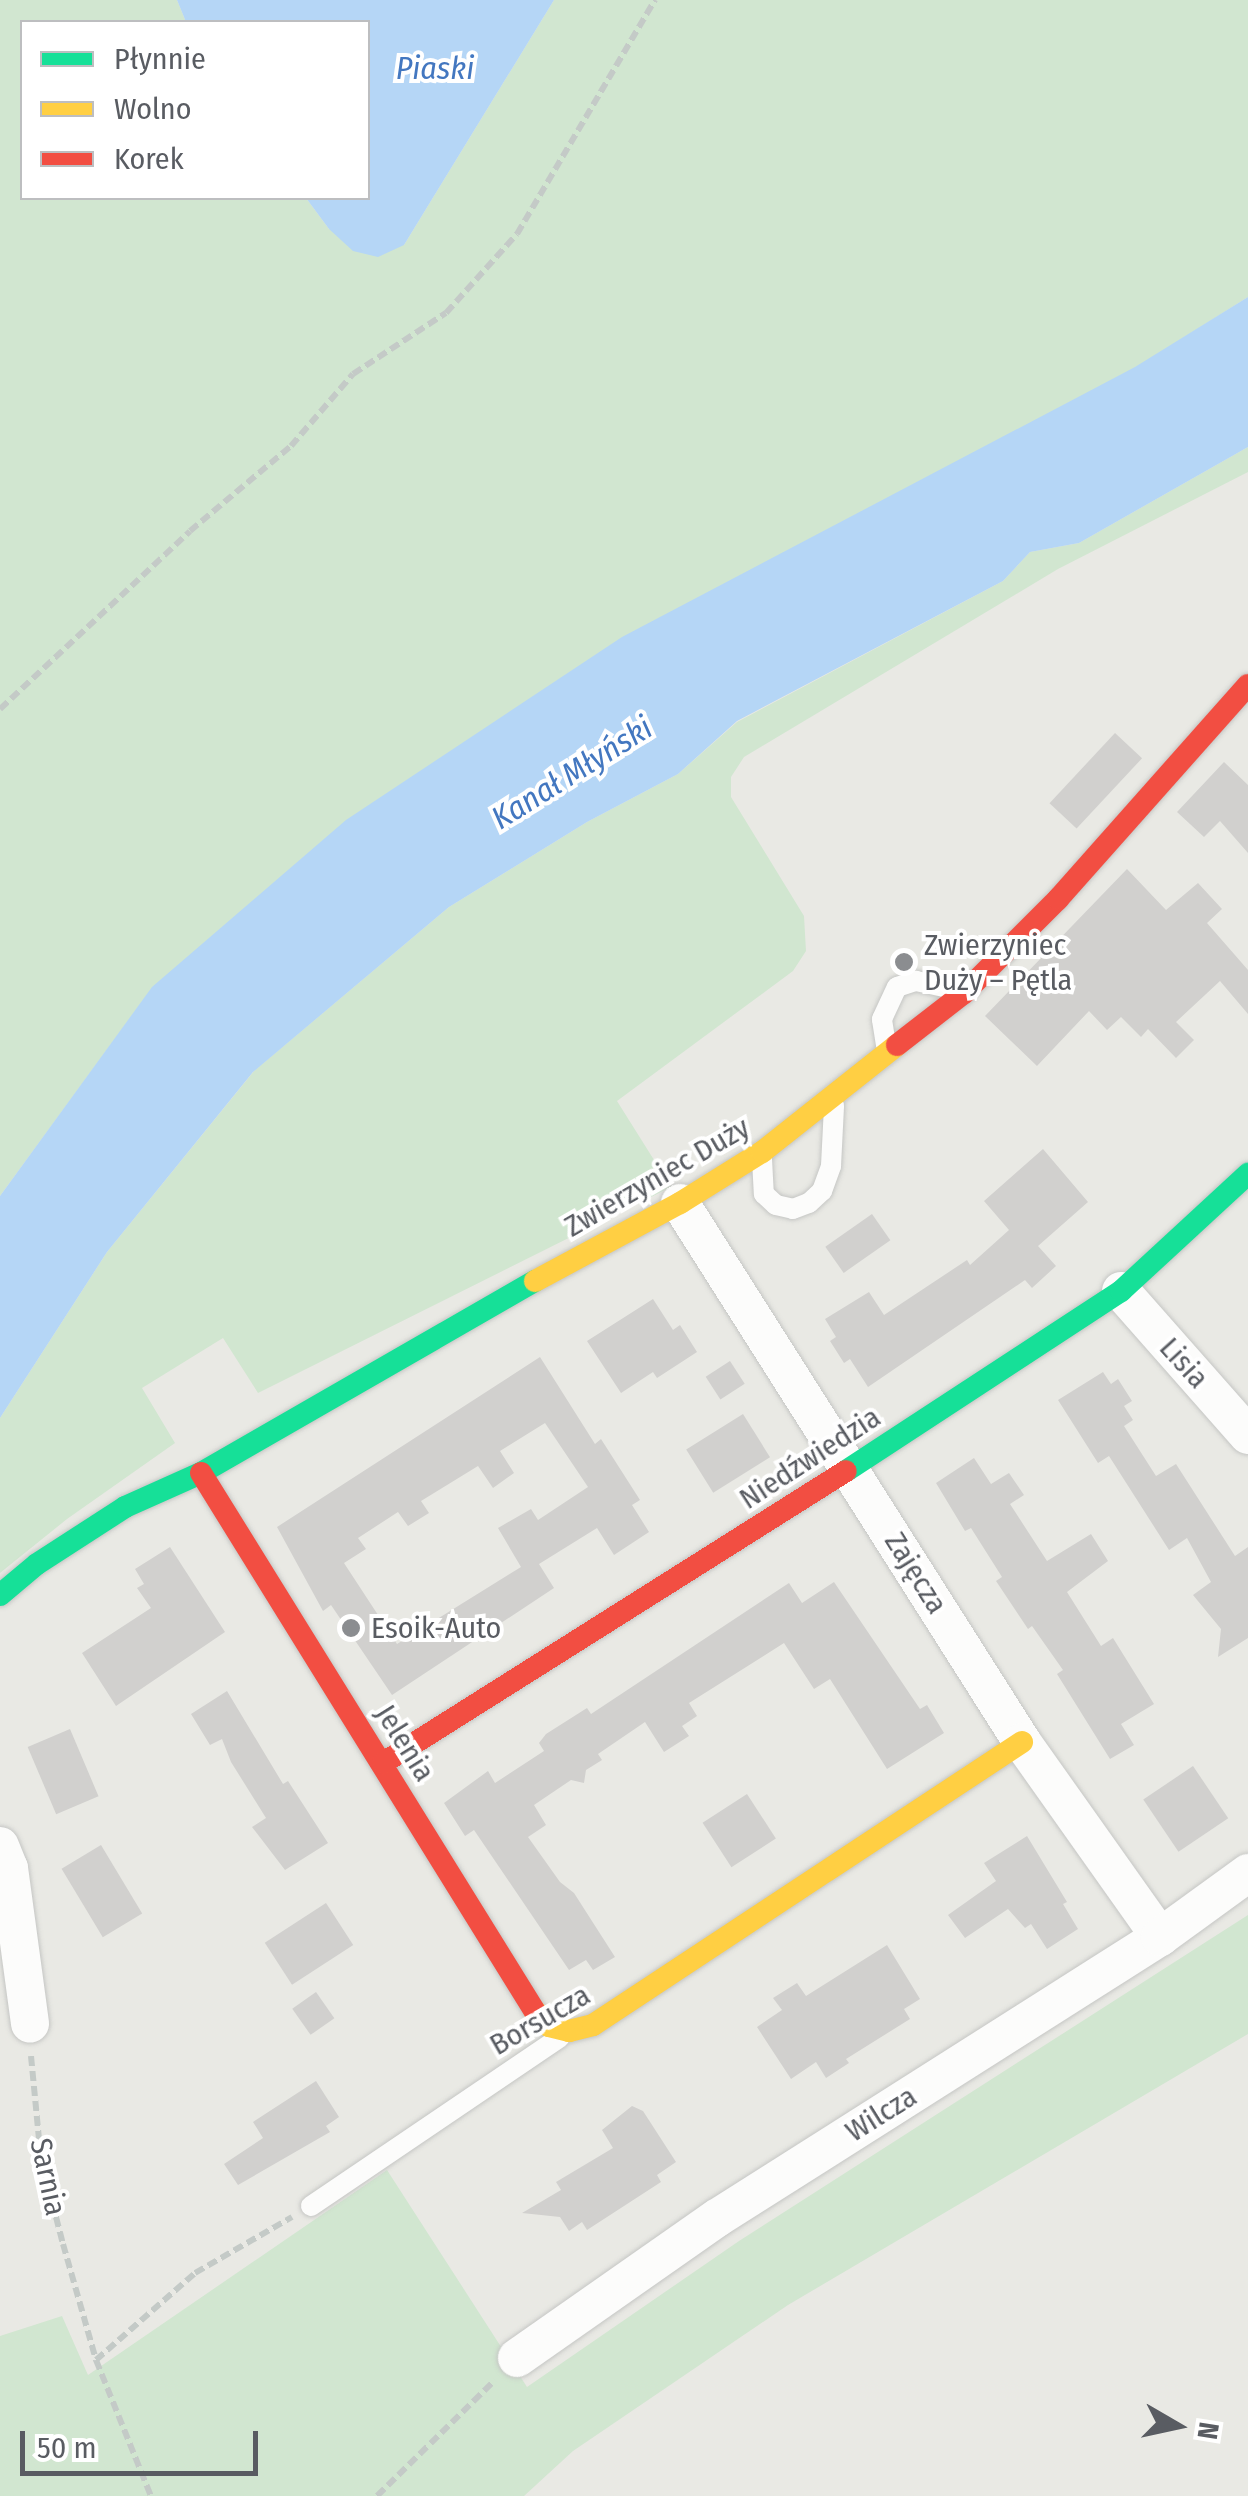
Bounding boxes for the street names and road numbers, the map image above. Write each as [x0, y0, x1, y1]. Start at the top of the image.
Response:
street label: Zwierzyniec Duży [558, 1109, 756, 1245]
street label: Lisia [1152, 1330, 1216, 1396]
street label: Niedźwiedzia [733, 1399, 887, 1517]
street label: Zajęcza [877, 1526, 955, 1620]
street label: Jelenia [368, 1698, 442, 1788]
street label: Borsucza [483, 1977, 597, 2063]
street label: Wilcza [839, 2078, 923, 2150]
street label: Sarnia [22, 2135, 74, 2219]

